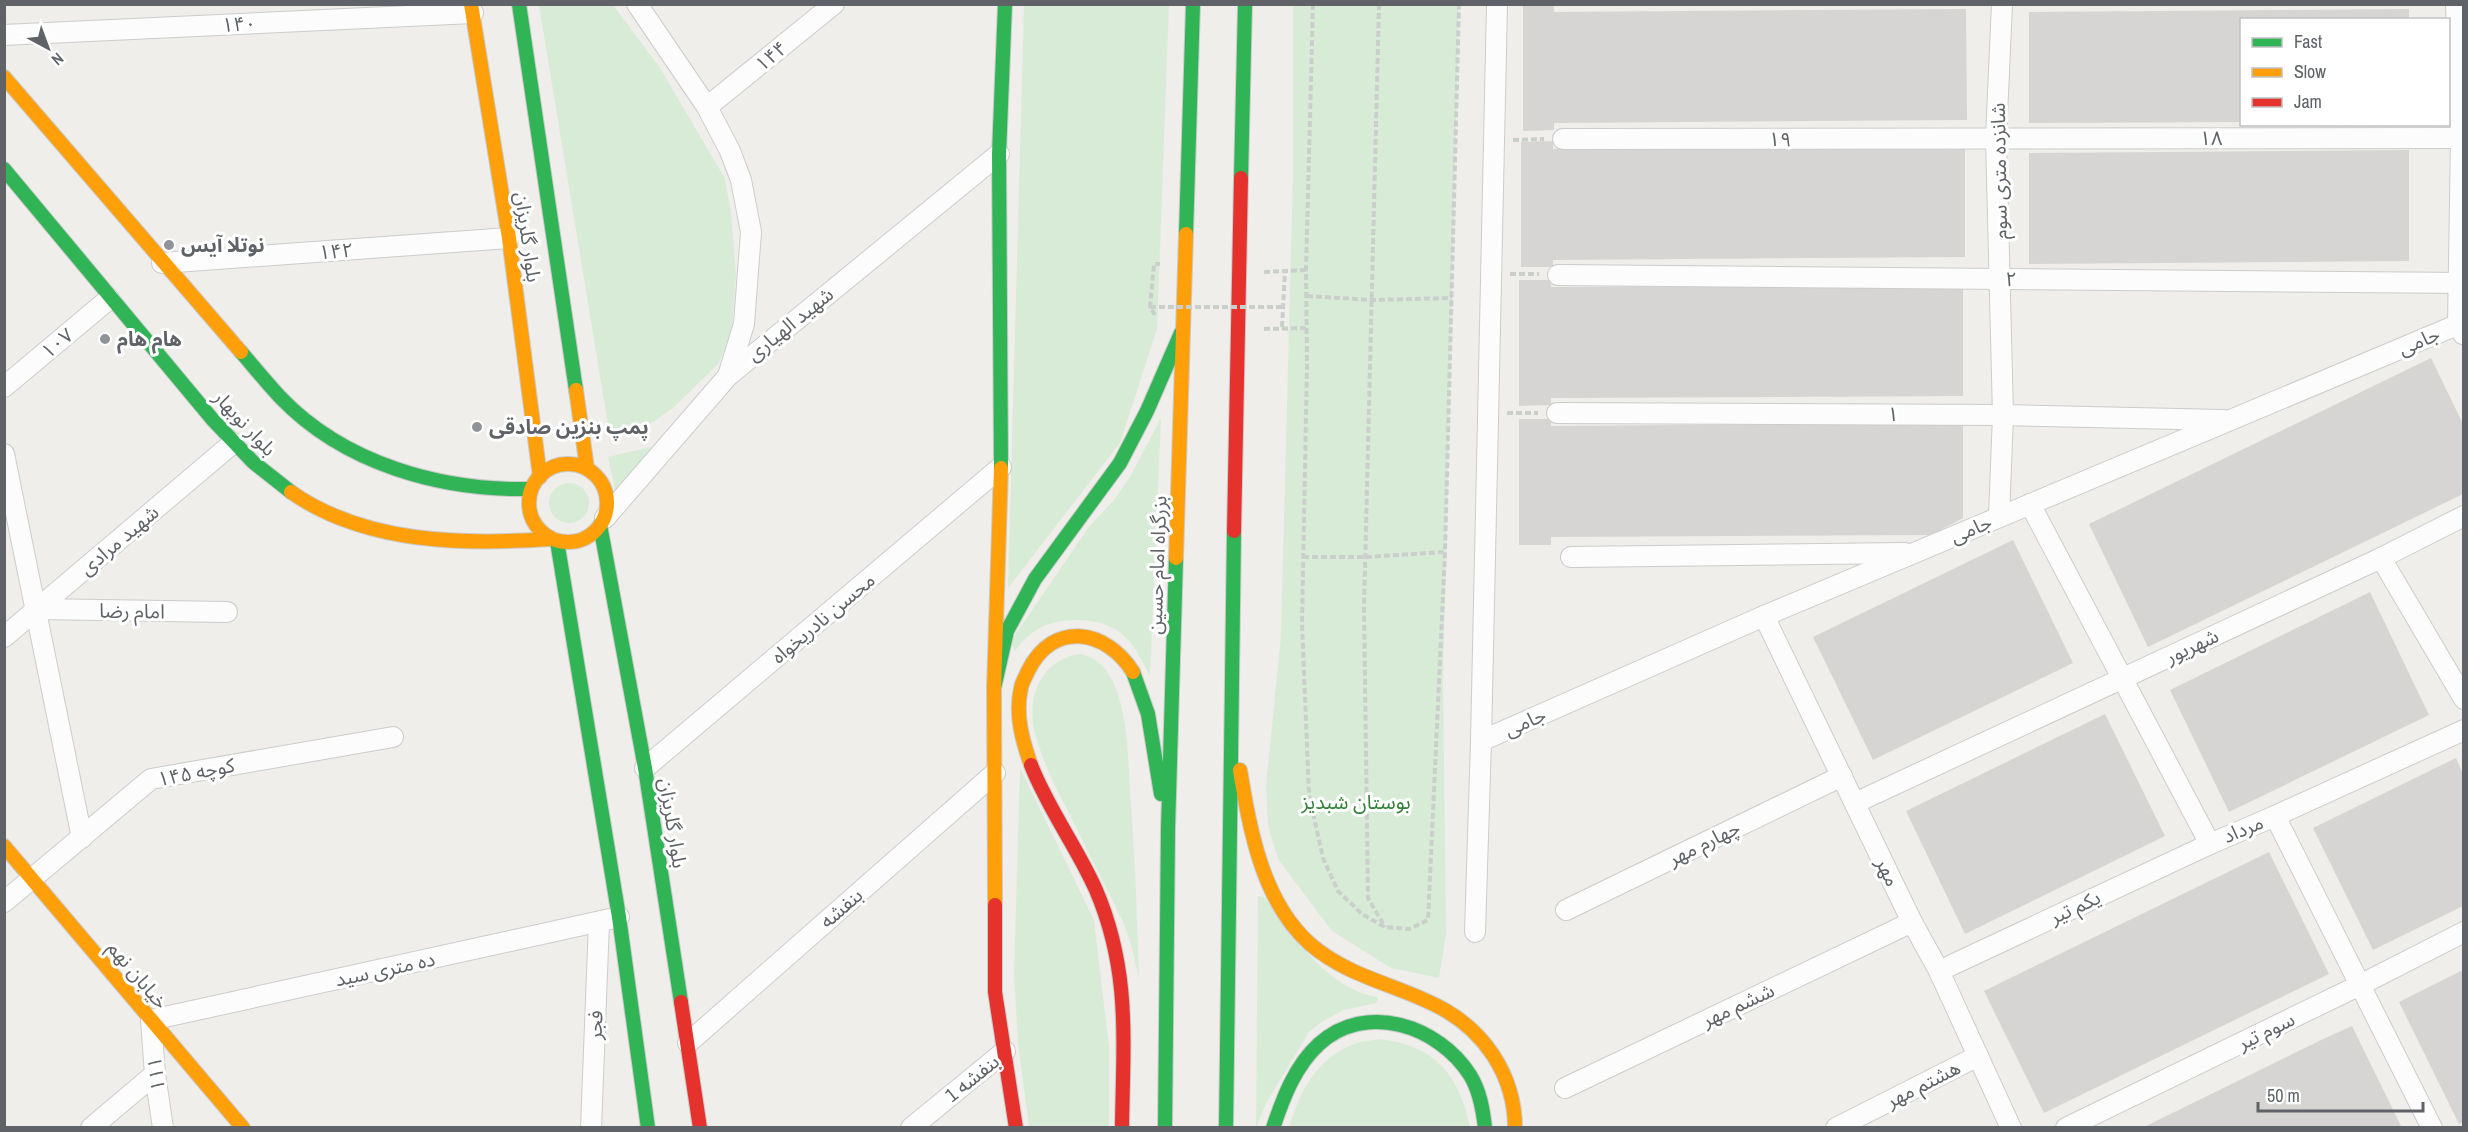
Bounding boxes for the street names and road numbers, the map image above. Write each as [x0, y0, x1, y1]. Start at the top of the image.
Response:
street label: ۱۴۰ [221, 9, 257, 38]
street label: ۱۴۴ [749, 34, 793, 77]
street label: شانزده متری سوم [1984, 102, 2015, 240]
street label: ۱۸ [2200, 124, 2223, 151]
street label: ۱۹ [1769, 125, 1791, 152]
street label: بلوار گلریزان [509, 190, 548, 284]
street label: ۱۴۲ [318, 236, 354, 265]
street label: ۲ [2005, 265, 2017, 292]
street label: شهید الهیاری [741, 280, 839, 367]
street label: جامی [2394, 320, 2444, 361]
street label: ۱۰۷ [35, 321, 79, 364]
street label: بلوار نوبهار [207, 383, 283, 461]
street label: ۱ [1887, 400, 1899, 427]
street label: بزرگراه امام حسین [1141, 495, 1174, 635]
street label: شهید مرادی [73, 498, 164, 581]
street label: جامی [1946, 508, 1996, 549]
street label: محسن نادریخواه [765, 566, 880, 669]
street label: امام رضا [99, 596, 165, 627]
street label: شهریور [2160, 621, 2223, 670]
street label: جامی [1500, 701, 1550, 743]
street label: کوچه ۱۴۵ [155, 751, 238, 792]
street label: بلوار گلریزان [653, 776, 694, 870]
street label: مرداد [2218, 808, 2267, 849]
street label: چهارم مهر [1662, 814, 1745, 874]
street label: مهر [1870, 852, 1907, 890]
street label: بنفشه [813, 881, 868, 934]
street label: یکم تیر [2044, 883, 2105, 932]
street label: خیابان نهم [100, 935, 175, 1016]
street label: ده متری سید [332, 945, 437, 992]
street label: ششم مهر [1696, 976, 1779, 1035]
street label: سوم تیر [2232, 1005, 2300, 1058]
street label: فجر [580, 1010, 609, 1041]
street label: بنفشه 1 [939, 1047, 1004, 1108]
street label: هشتم مهر [1880, 1053, 1966, 1116]
street label: ۱۱۱ [140, 1055, 171, 1093]

